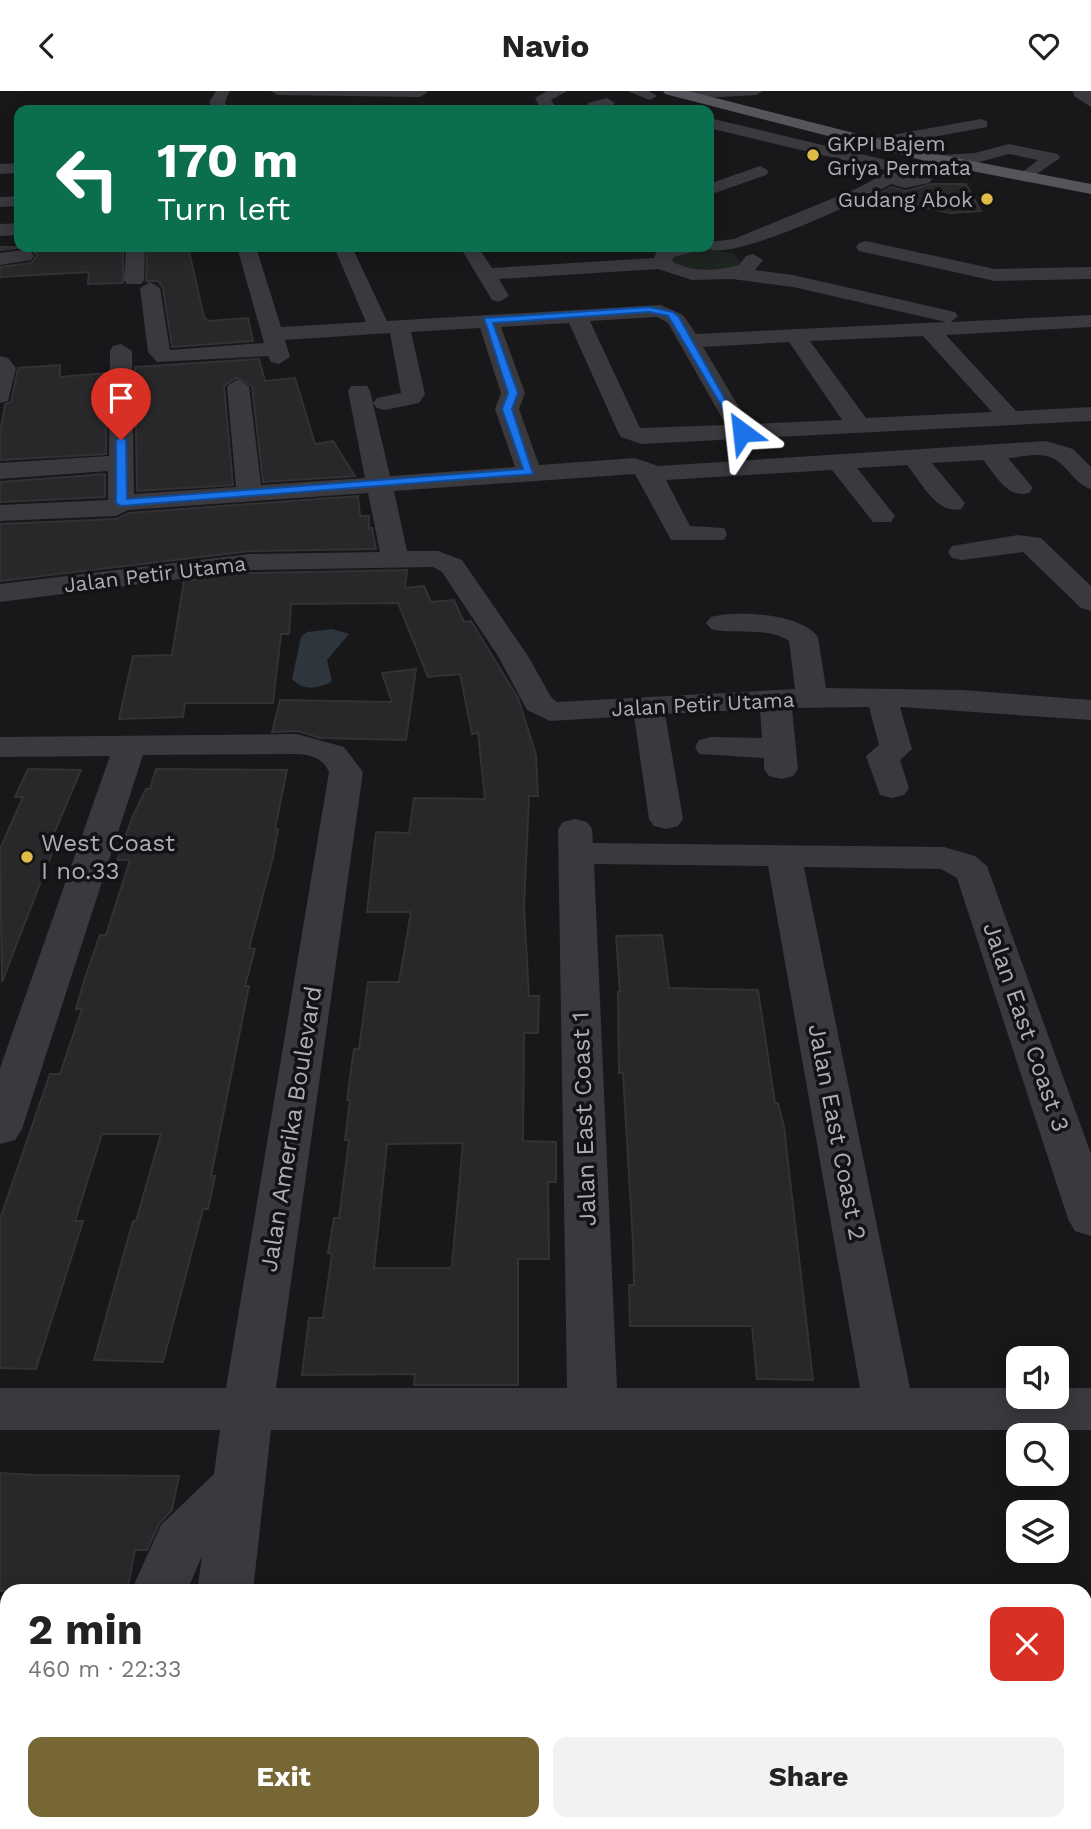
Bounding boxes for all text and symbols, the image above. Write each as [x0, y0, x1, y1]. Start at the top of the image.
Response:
icon: back [28, 27, 66, 65]
text: Navio [502, 27, 589, 65]
icon: heart [1025, 27, 1063, 65]
text: 170 m [157, 131, 298, 189]
place label: GKPI Bajem Griya Permata [827, 131, 971, 180]
icon: left [42, 133, 133, 224]
marker: GKPI Bajem Griya Permata [805, 147, 821, 163]
place label: Gudang Abok [838, 187, 973, 212]
text: Turn left [157, 190, 290, 228]
marker: Gudang Abok [979, 191, 995, 207]
pin [91, 368, 151, 440]
icon: arrive [102, 379, 140, 417]
position arrow [705, 395, 779, 469]
street label: Jalan Petir Utama [62, 550, 248, 598]
street label: Jalan Petir Utama [611, 687, 795, 721]
place label: West Coast I no.33 [41, 829, 175, 885]
marker: West Coast I no.33 [19, 849, 35, 865]
street label: Jalan East Coast 3 [977, 919, 1075, 1135]
street label: Jalan Amerika Boulevard [255, 984, 327, 1274]
street label: Jalan East Coast 1 [566, 1011, 602, 1227]
street label: Jalan East Coast 2 [802, 1021, 872, 1243]
map controls [1006, 1346, 1069, 1563]
button: sound [1006, 1346, 1069, 1409]
button: search [1006, 1423, 1069, 1486]
button: layers [1006, 1500, 1069, 1563]
text: 2 min [28, 1605, 143, 1654]
button: close [990, 1607, 1064, 1681]
text: 460 m · 22:33 [28, 1656, 181, 1683]
button: Exit [28, 1737, 539, 1817]
button: Share [553, 1737, 1064, 1817]

